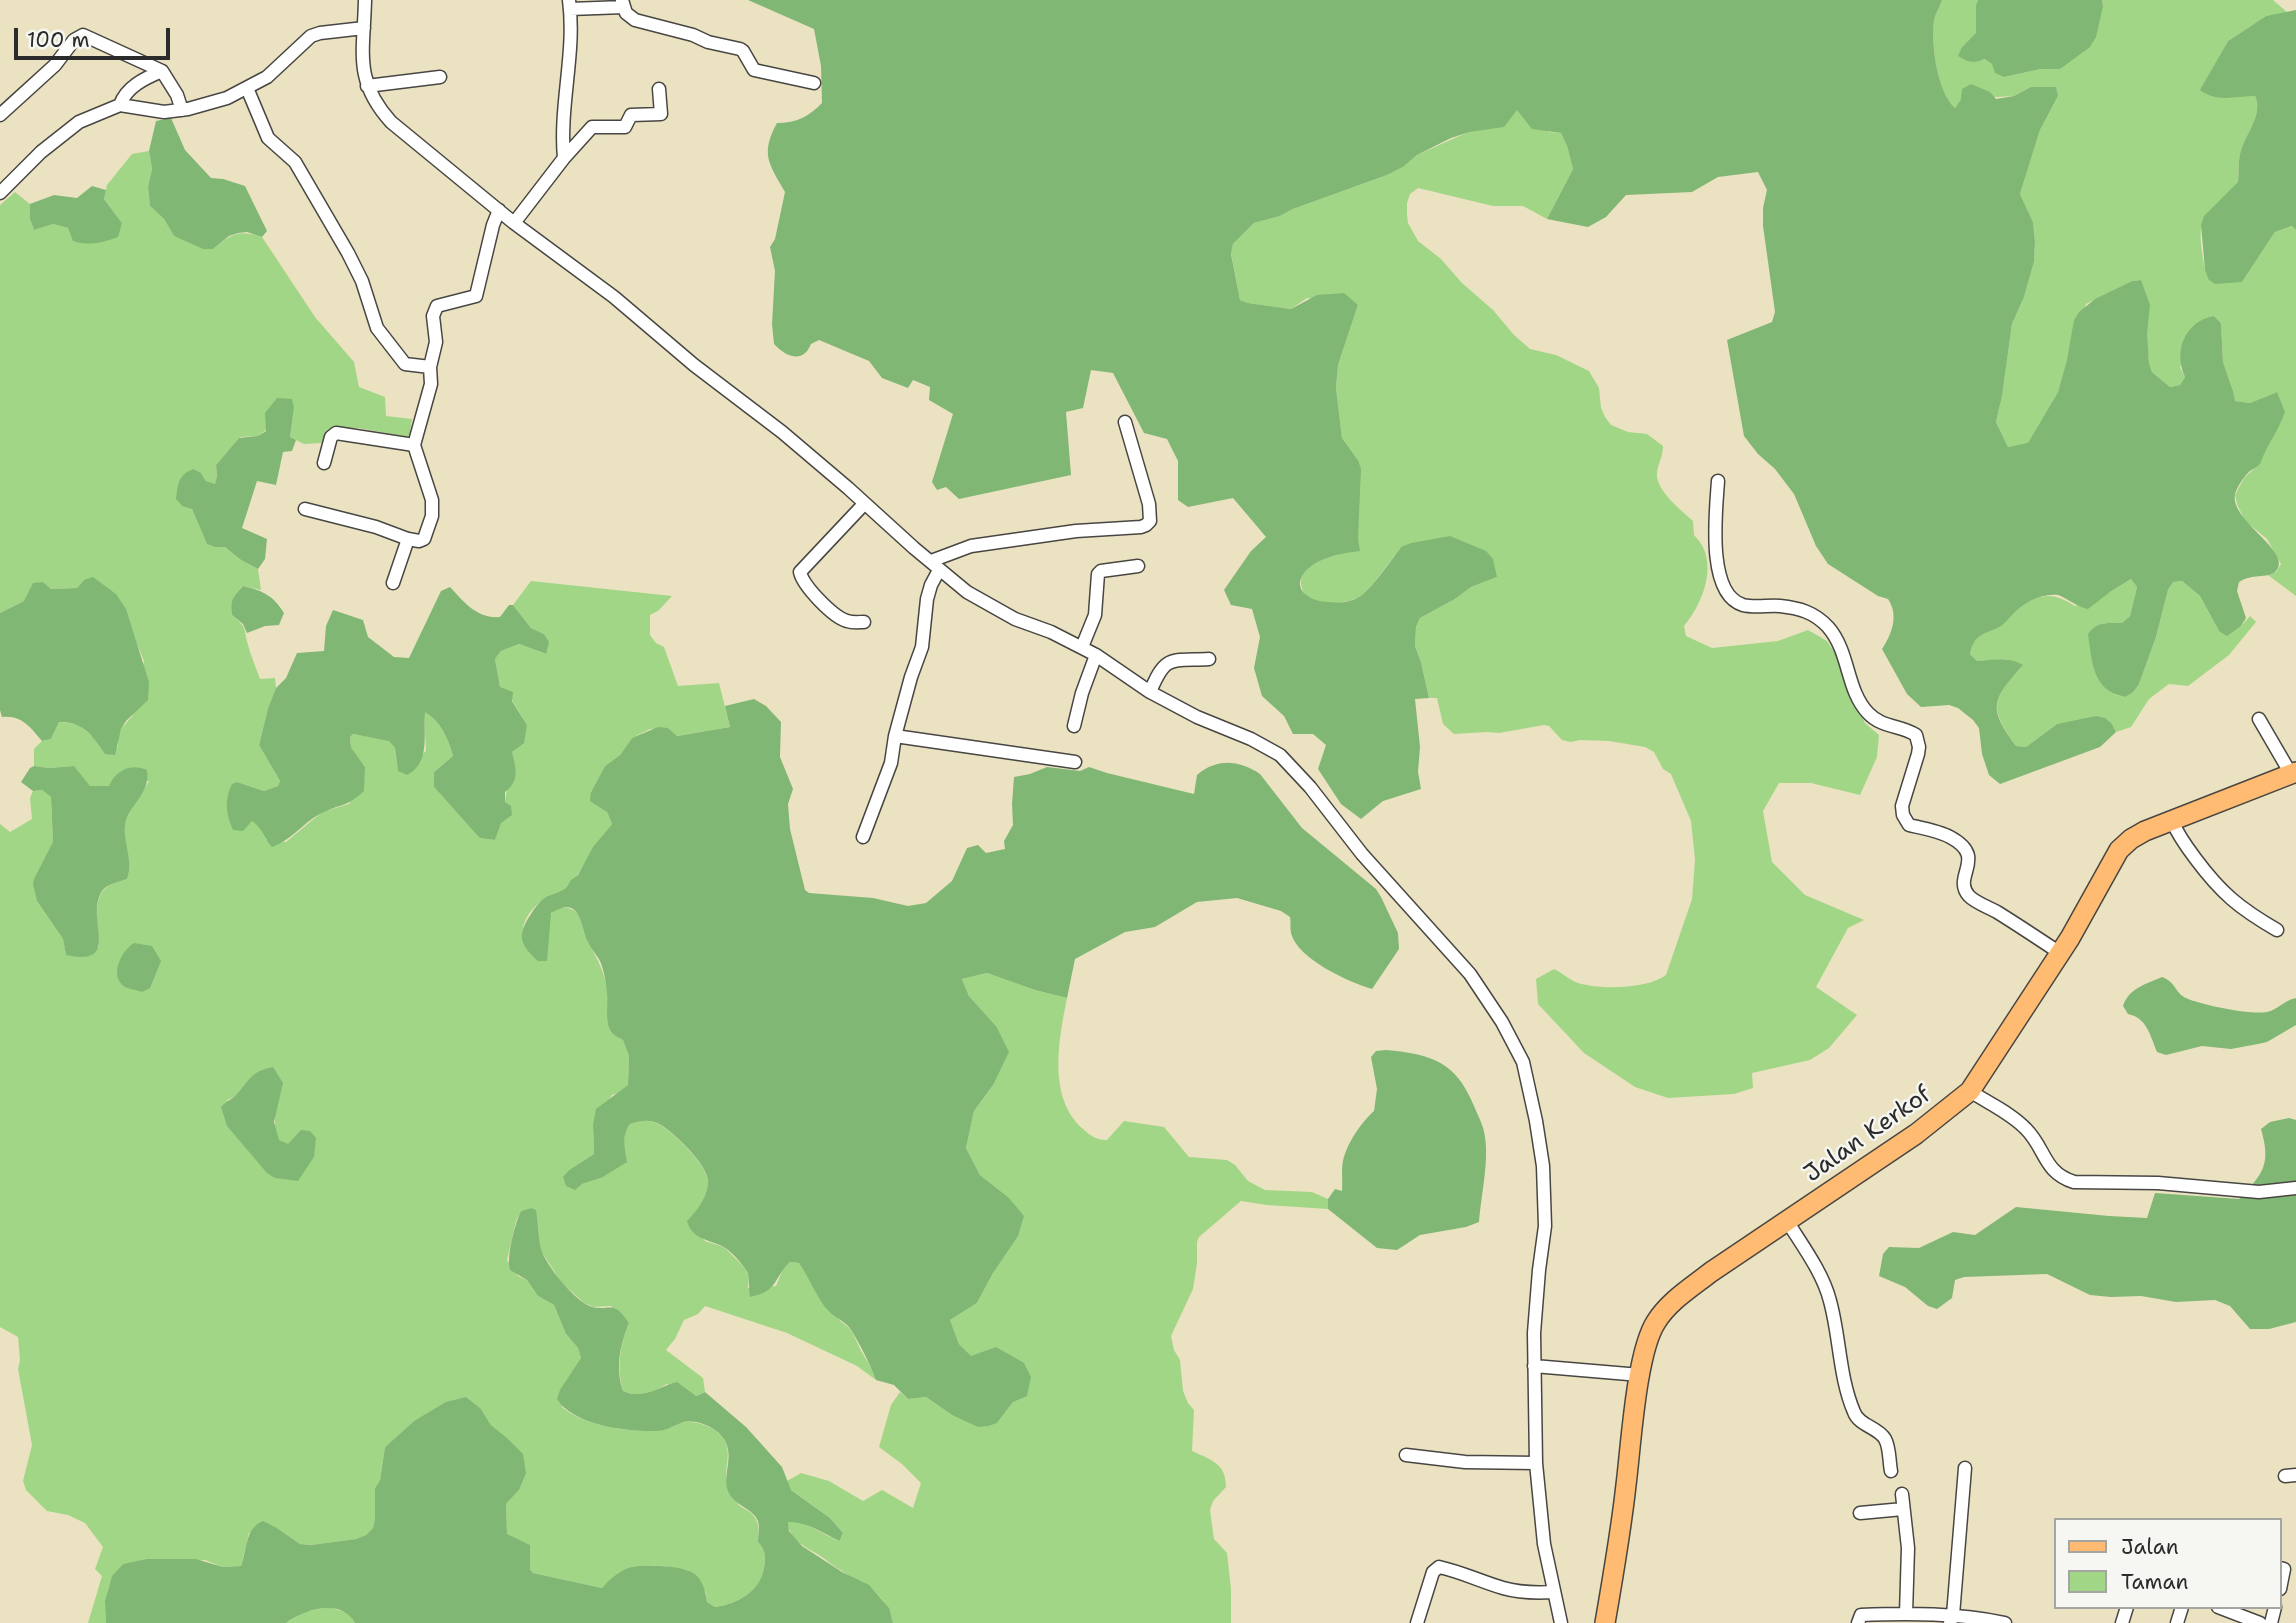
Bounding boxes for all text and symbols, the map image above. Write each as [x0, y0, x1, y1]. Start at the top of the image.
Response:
scale bar [18, 14, 173, 58]
text: 100 m [27, 26, 90, 54]
street label: Jalan Kerkof [1799, 1081, 1937, 1189]
legend [2054, 1518, 2282, 1609]
text: Jalan [2121, 1533, 2179, 1561]
text: Taman [2121, 1568, 2188, 1596]

